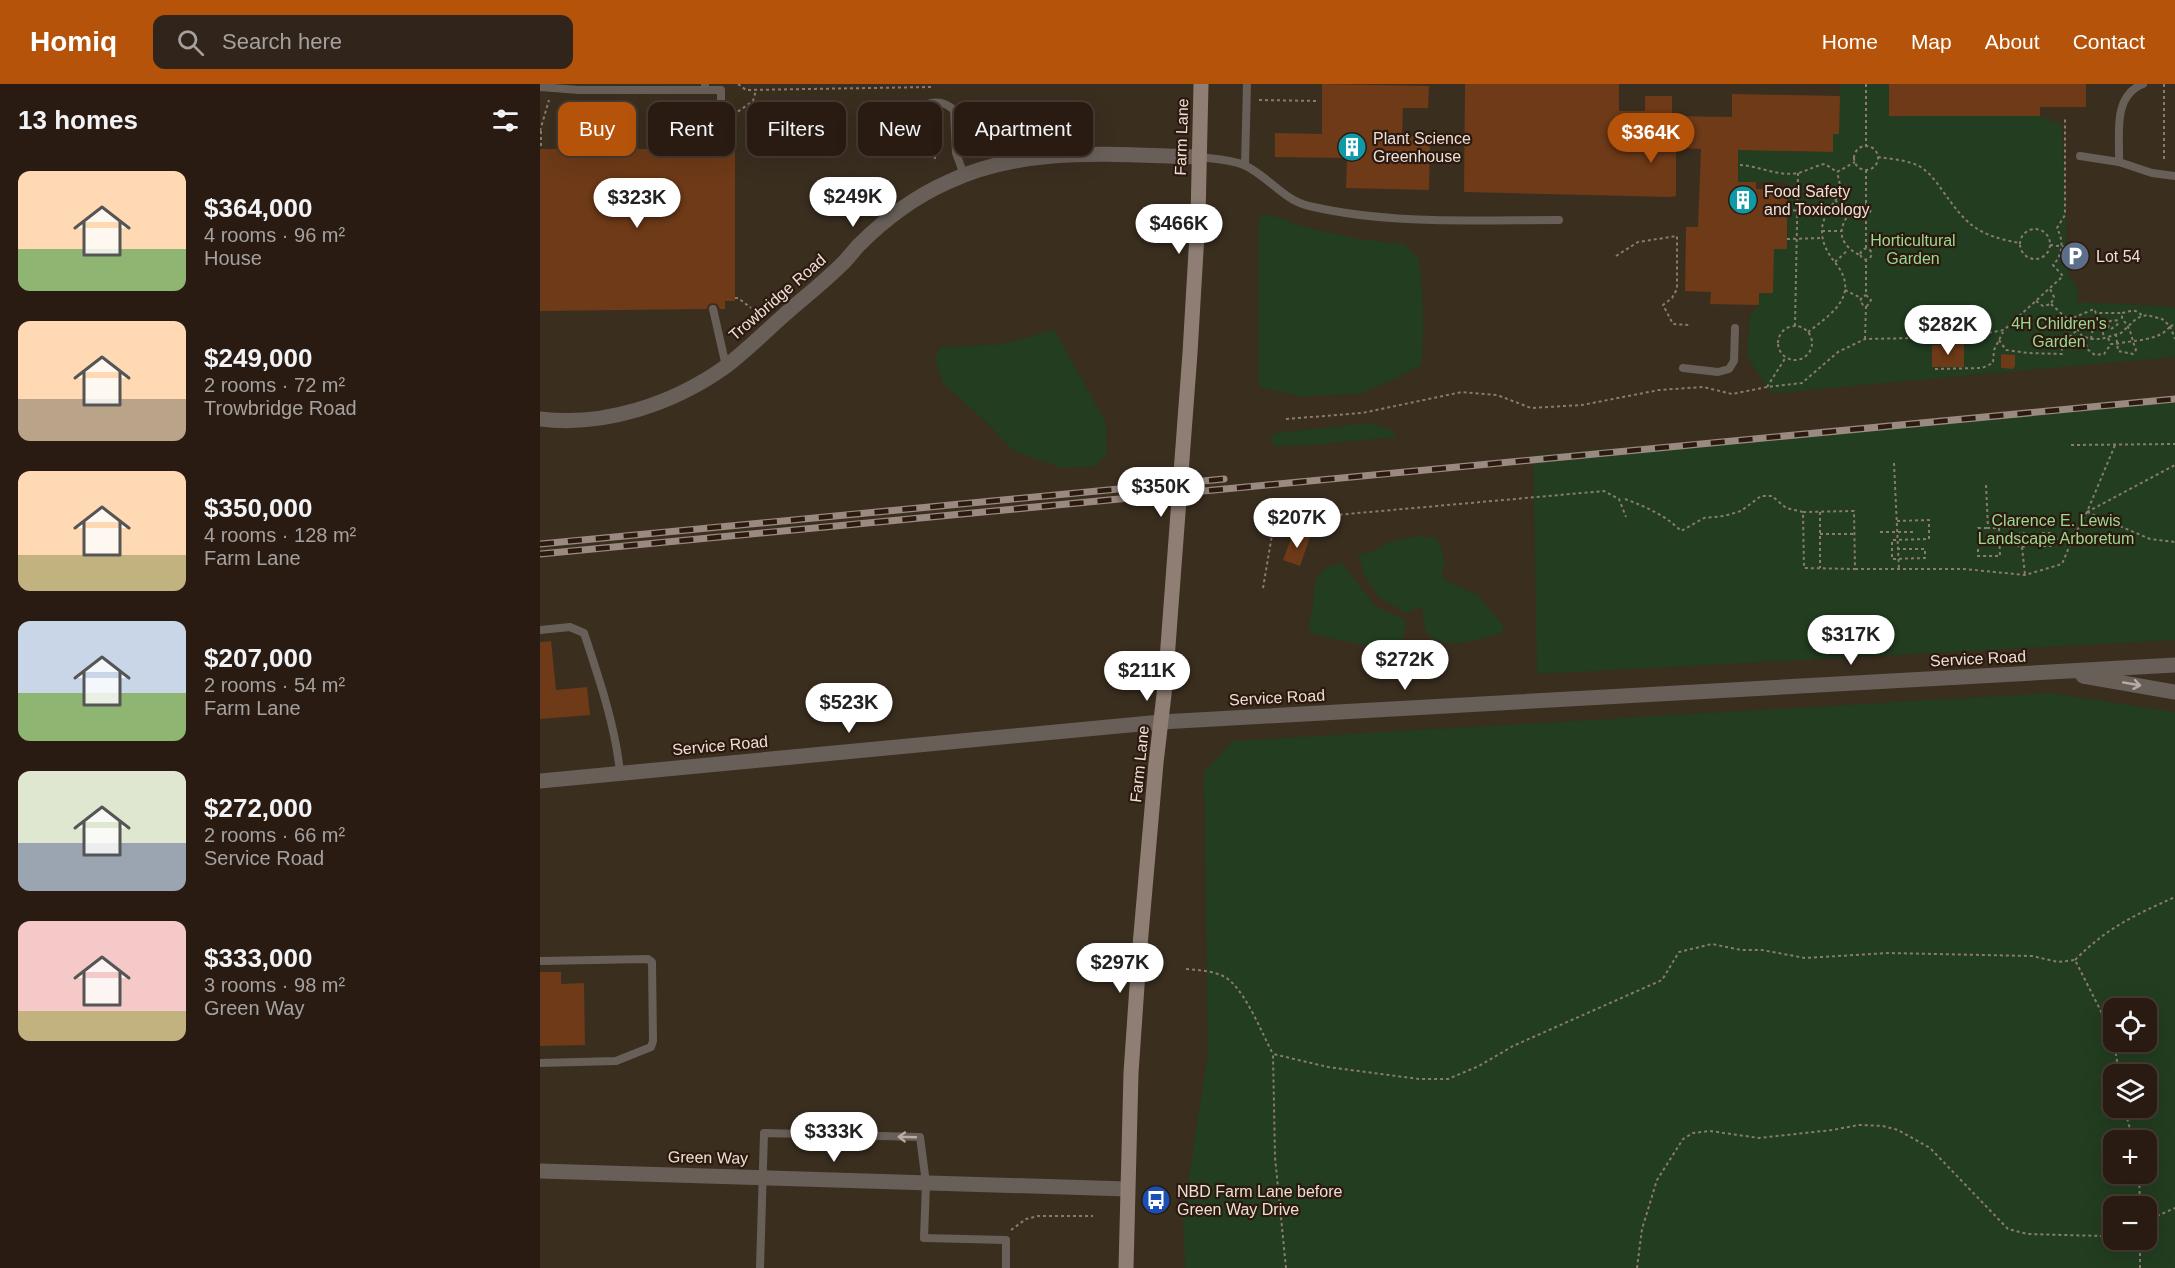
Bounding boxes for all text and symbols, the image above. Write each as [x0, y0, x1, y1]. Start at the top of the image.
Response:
search box [153, 15, 573, 69]
text: Homiq [30, 26, 117, 57]
icon: search [174, 26, 207, 59]
text: Search here [222, 29, 342, 54]
text: Home [1822, 30, 1878, 53]
text: Map [1911, 30, 1952, 53]
text: About [1985, 30, 2040, 53]
text: Contact [2073, 30, 2145, 53]
street label: Farm Lane [1172, 98, 1191, 176]
chip: Buy [558, 102, 636, 156]
chip: Rent [648, 102, 735, 156]
chip: Filters [747, 102, 846, 156]
chip: New [858, 102, 942, 156]
chip: Apartment [954, 102, 1093, 156]
icon: filters [489, 104, 522, 137]
text: 13 homes [18, 105, 138, 135]
pin: $364K [1609, 113, 1693, 164]
text: $364K [1622, 121, 1680, 143]
place label: Plant Science Greenhouse [1373, 130, 1471, 165]
building icon: Plant Science Greenhouse [1336, 131, 1368, 163]
pin: $249K [811, 177, 895, 228]
pin: $323K [595, 178, 679, 229]
place label: Food Safety and Toxicology [1764, 183, 1870, 218]
building icon: Food Safety and Toxicology [1727, 184, 1759, 216]
text: $249K [824, 185, 882, 207]
text: $323K [608, 186, 666, 208]
text: $364,000 [204, 193, 312, 223]
icon: home [66, 195, 138, 267]
pin: $466K [1137, 204, 1221, 255]
text: $466K [1150, 212, 1208, 234]
text: 4 rooms · 96 m² [204, 224, 345, 246]
park label: Horticultural Garden [1870, 232, 1956, 267]
parking icon: Lot 54 [2059, 240, 2091, 272]
text: House [204, 247, 262, 269]
place label: Lot 54 [2096, 248, 2141, 265]
street label: Trowbridge Road [726, 251, 829, 344]
pin: $282K [1906, 305, 1990, 356]
text: $282K [1919, 313, 1977, 335]
park label: 4H Children's Garden [2011, 315, 2107, 350]
text: $249,000 [204, 343, 312, 373]
icon: home [66, 345, 138, 417]
text: 2 rooms · 72 m² [204, 374, 345, 396]
text: Trowbridge Road [204, 397, 357, 419]
pin: $350K [1119, 467, 1203, 518]
text: $350K [1132, 475, 1190, 497]
text: $350,000 [204, 493, 312, 523]
icon: home [66, 495, 138, 567]
pin: $207K [1255, 498, 1339, 549]
text: $207K [1268, 506, 1326, 528]
park label: Clarence E. Lewis Landscape Arboretum [1978, 512, 2134, 547]
text: 4 rooms · 128 m² [204, 524, 356, 546]
text: Farm Lane [204, 547, 301, 569]
pin: $317K [1809, 615, 1893, 666]
text: $317K [1822, 623, 1880, 645]
pin: $272K [1363, 640, 1447, 691]
text: $207,000 [204, 643, 312, 673]
icon: home [66, 645, 138, 717]
street label: Service Road [1930, 647, 2026, 670]
text: $272K [1376, 648, 1434, 670]
pin: $211K [1105, 651, 1189, 702]
text: $211K [1118, 659, 1176, 681]
text: 2 rooms · 54 m² [204, 674, 345, 696]
one-way arrow [2121, 679, 2141, 690]
pin: $523K [807, 683, 891, 734]
street label: Service Road [1229, 686, 1325, 709]
text: $523K [820, 691, 878, 713]
text: Farm Lane [204, 697, 301, 719]
street label: Farm Lane [1127, 725, 1152, 803]
street label: Service Road [671, 733, 769, 758]
text: $272,000 [204, 793, 312, 823]
icon: home [66, 795, 138, 867]
text: 2 rooms · 66 m² [204, 824, 345, 846]
text: Service Road [204, 847, 324, 869]
text: $333,000 [204, 943, 312, 973]
pin: $297K [1078, 943, 1162, 994]
icon: home [66, 945, 138, 1017]
text: $297K [1091, 951, 1149, 973]
text: 3 rooms · 98 m² [204, 974, 345, 996]
text: Green Way [204, 997, 304, 1019]
map controls [2103, 998, 2157, 1250]
button: locate [2103, 998, 2157, 1052]
button: layers [2103, 1064, 2157, 1118]
pin: $333K [792, 1112, 876, 1163]
text: $333K [805, 1120, 863, 1142]
button: + [2103, 1130, 2157, 1184]
one-way arrow [898, 1131, 918, 1142]
street label: Green Way [668, 1148, 748, 1167]
place label: NBD Farm Lane before Green Way Drive [1177, 1183, 1343, 1218]
bus stop icon: NBD Farm Lane before Green Way Drive [1140, 1184, 1172, 1216]
button: − [2103, 1196, 2157, 1250]

